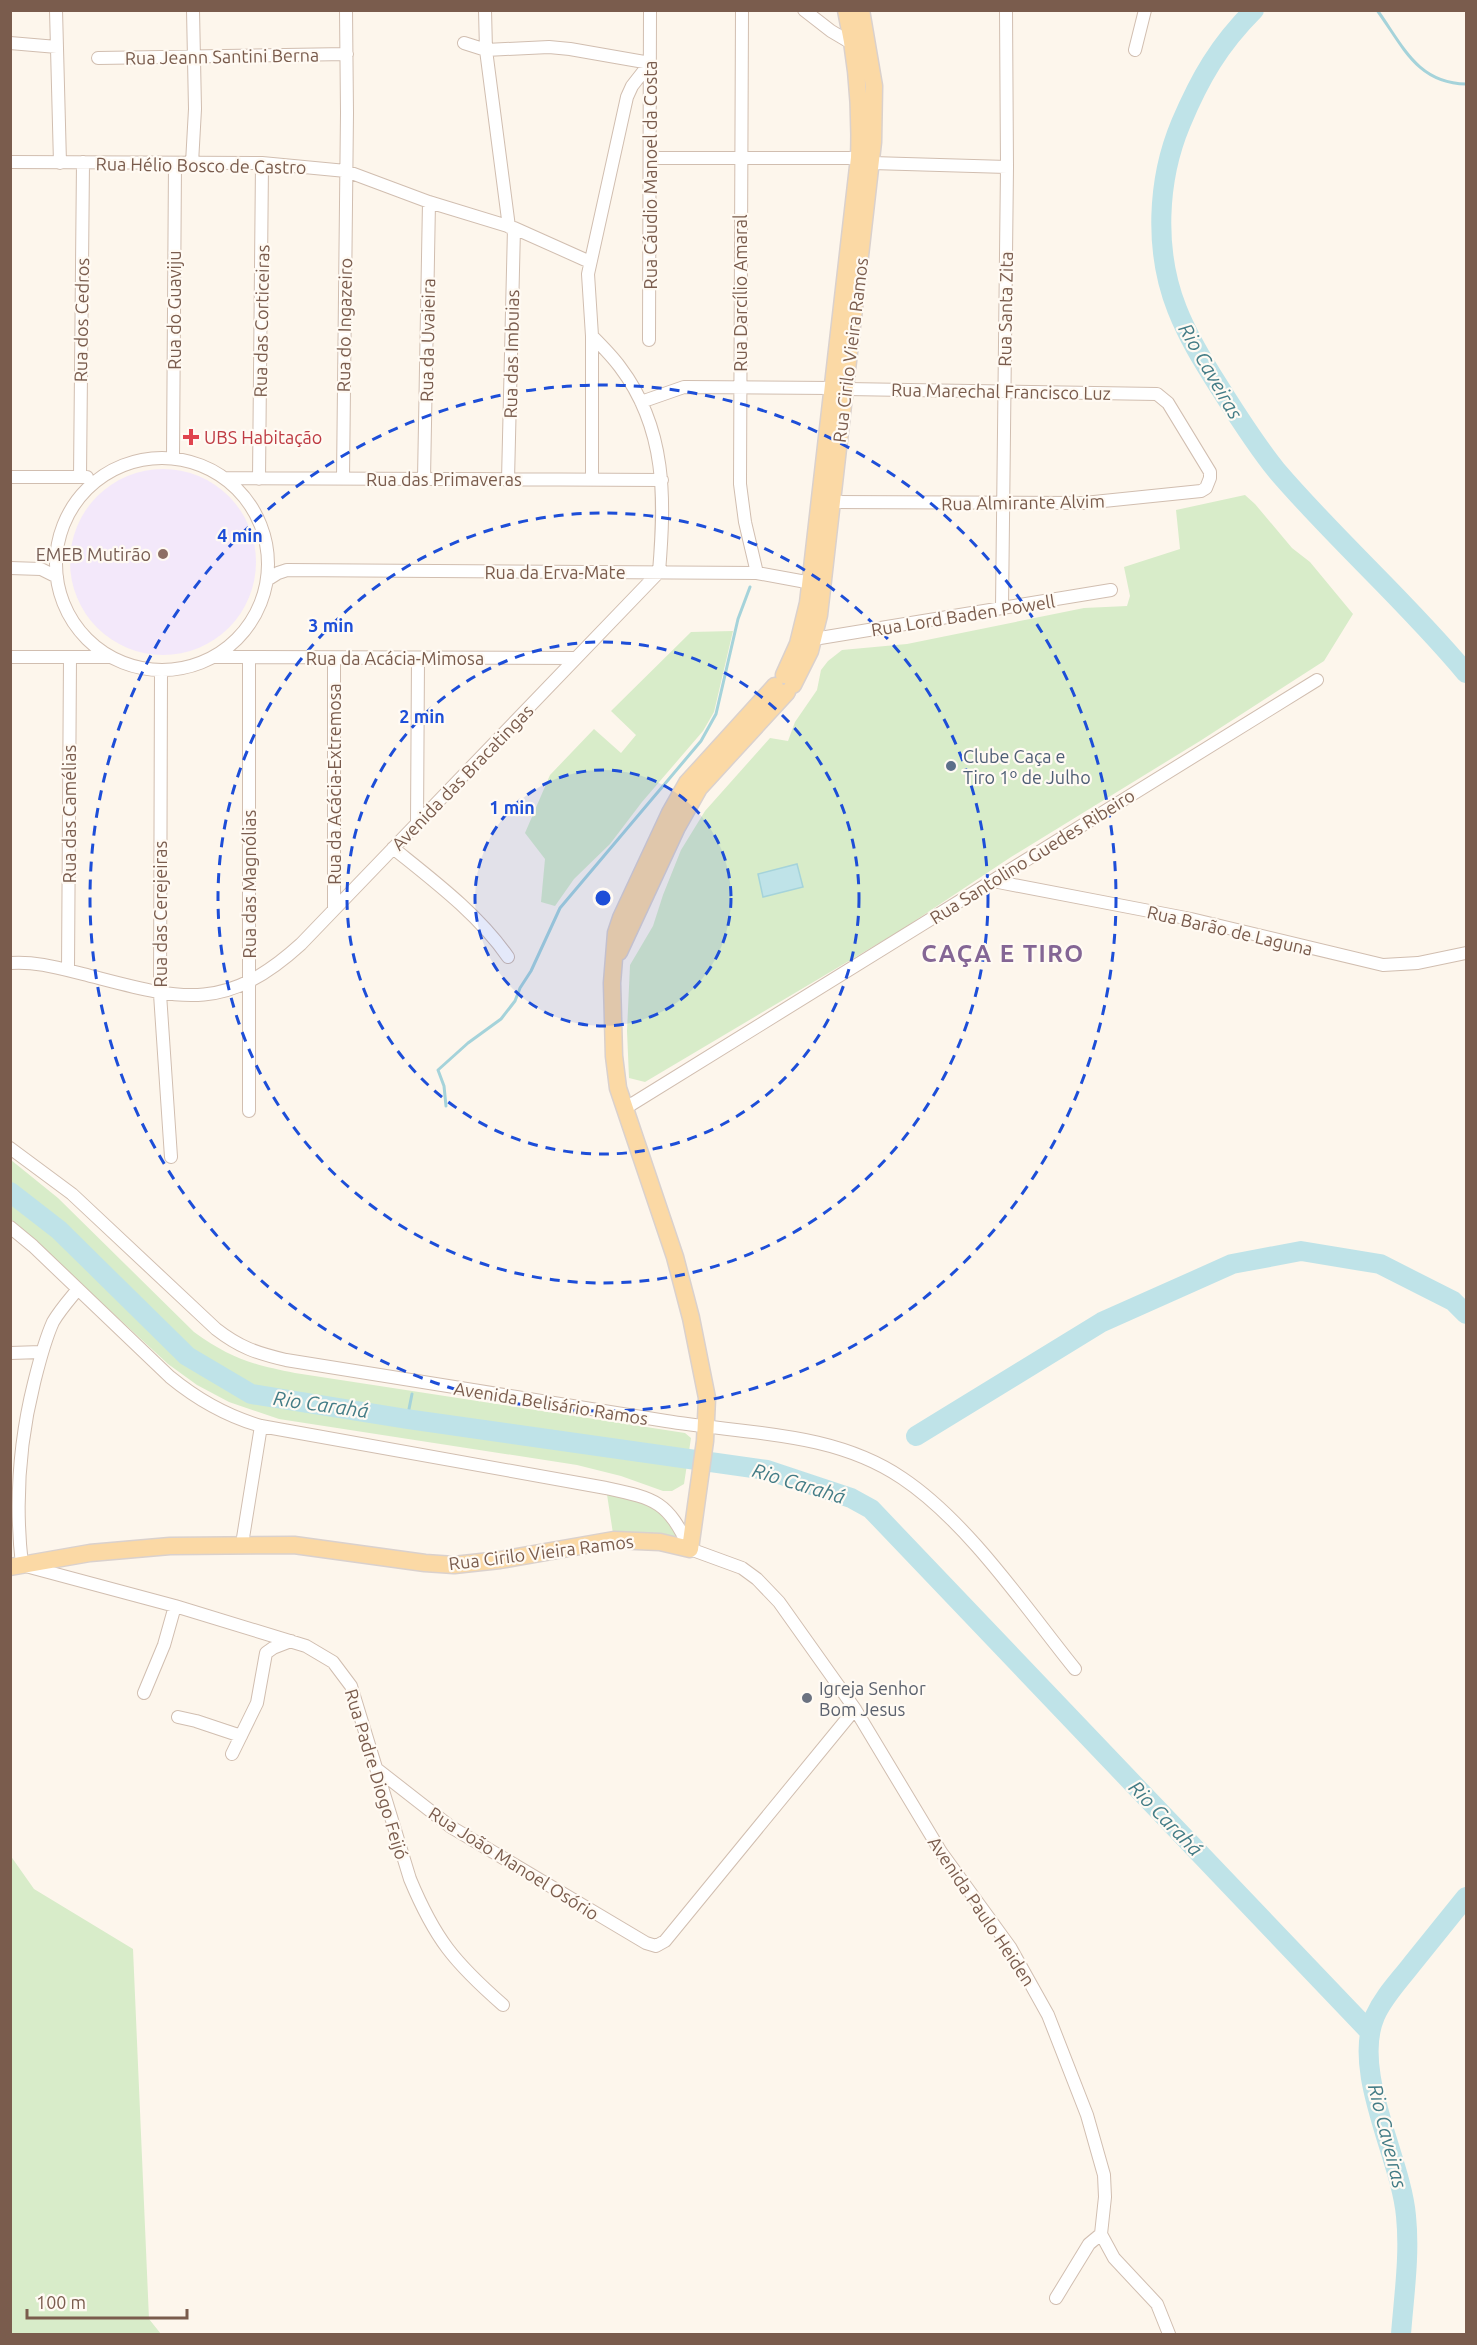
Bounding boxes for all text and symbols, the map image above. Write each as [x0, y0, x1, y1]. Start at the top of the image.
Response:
street label: Rua Jeann Santini Berna [125, 44, 319, 68]
street label: Rua Cáudio Manoel da Costa [640, 60, 660, 290]
street label: Rua Hélio Bosco de Castro [95, 153, 307, 177]
street label: Rua Darcílio Amaral [730, 214, 750, 372]
street label: Rua das Corticeiras [250, 244, 272, 398]
street label: Rua do Guaviju [164, 250, 184, 370]
street label: Rua Santa Zita [994, 251, 1016, 367]
street label: Rua Cirilo Vieira Ramos [829, 256, 871, 444]
street label: Rua dos Cedros [70, 257, 92, 382]
street label: Rua do Ingazeiro [333, 258, 355, 392]
street label: Rua da Uvaieira [416, 278, 438, 402]
street label: Rua das Imbuias [500, 289, 522, 419]
water label: Rio Caveiras [1174, 319, 1248, 423]
street label: Rua Marechal Francisco Luz [891, 379, 1111, 403]
place label: UBS Habitação [204, 427, 322, 447]
marker: UBS Habitação [182, 428, 200, 446]
street label: Rua das Primaveras [366, 469, 522, 489]
street label: Rua Almirante Alvim [941, 491, 1105, 513]
text: 4 min [217, 525, 263, 545]
place label: EMEB Mutirão [36, 544, 151, 564]
marker: EMEB Mutirão [156, 547, 170, 561]
street label: Rua da Erva-Mate [484, 562, 626, 582]
street label: Rua Lord Baden Powell [870, 591, 1057, 639]
text: 3 min [308, 615, 354, 635]
street label: Rua da Acácia-Mimosa [306, 648, 484, 668]
street label: Rua da Acácia-Extremosa [324, 683, 344, 885]
street label: Avenida das Bracatingas [387, 700, 537, 854]
text: 2 min [399, 706, 445, 726]
street label: Rua das Camélias [59, 745, 79, 883]
place label: Clube Caça e Tiro 1º de Julho [963, 746, 1091, 787]
marker: Clube Caça e Tiro 1º de Julho [944, 759, 958, 773]
street label: Rua Santolino Guedes Ribeiro [926, 785, 1138, 927]
text: 1 min [489, 797, 535, 817]
street label: Rua das Magnólias [239, 809, 259, 958]
street label: Rua das Cerejeiras [150, 840, 170, 987]
centre of rings [593, 888, 613, 908]
street label: Rua Barão de Laguna [1145, 901, 1315, 959]
district label: CAÇA E TIRO [921, 940, 1085, 967]
street label: Avenida Belisário Ramos [452, 1378, 650, 1428]
water label: Rio Carahá [272, 1386, 370, 1422]
water label: Rio Carahá [750, 1458, 848, 1508]
street label: Rua Cirilo Vieira Ramos [447, 1531, 635, 1573]
place label: Igreja Senhor Bom Jesus [819, 1678, 926, 1719]
street label: Rua Padre Diogo Feijó [342, 1686, 412, 1862]
marker: Igreja Senhor Bom Jesus [800, 1691, 814, 1705]
water label: Rio Carahá [1124, 1776, 1208, 1861]
street label: Rua João Manoel Osório [425, 1802, 603, 1924]
street label: Avenida Paulo Heiden [925, 1833, 1039, 1989]
water label: Rio Caveiras [1364, 2081, 1412, 2191]
scale bar [27, 2282, 188, 2320]
text: 100 m [36, 2292, 86, 2312]

